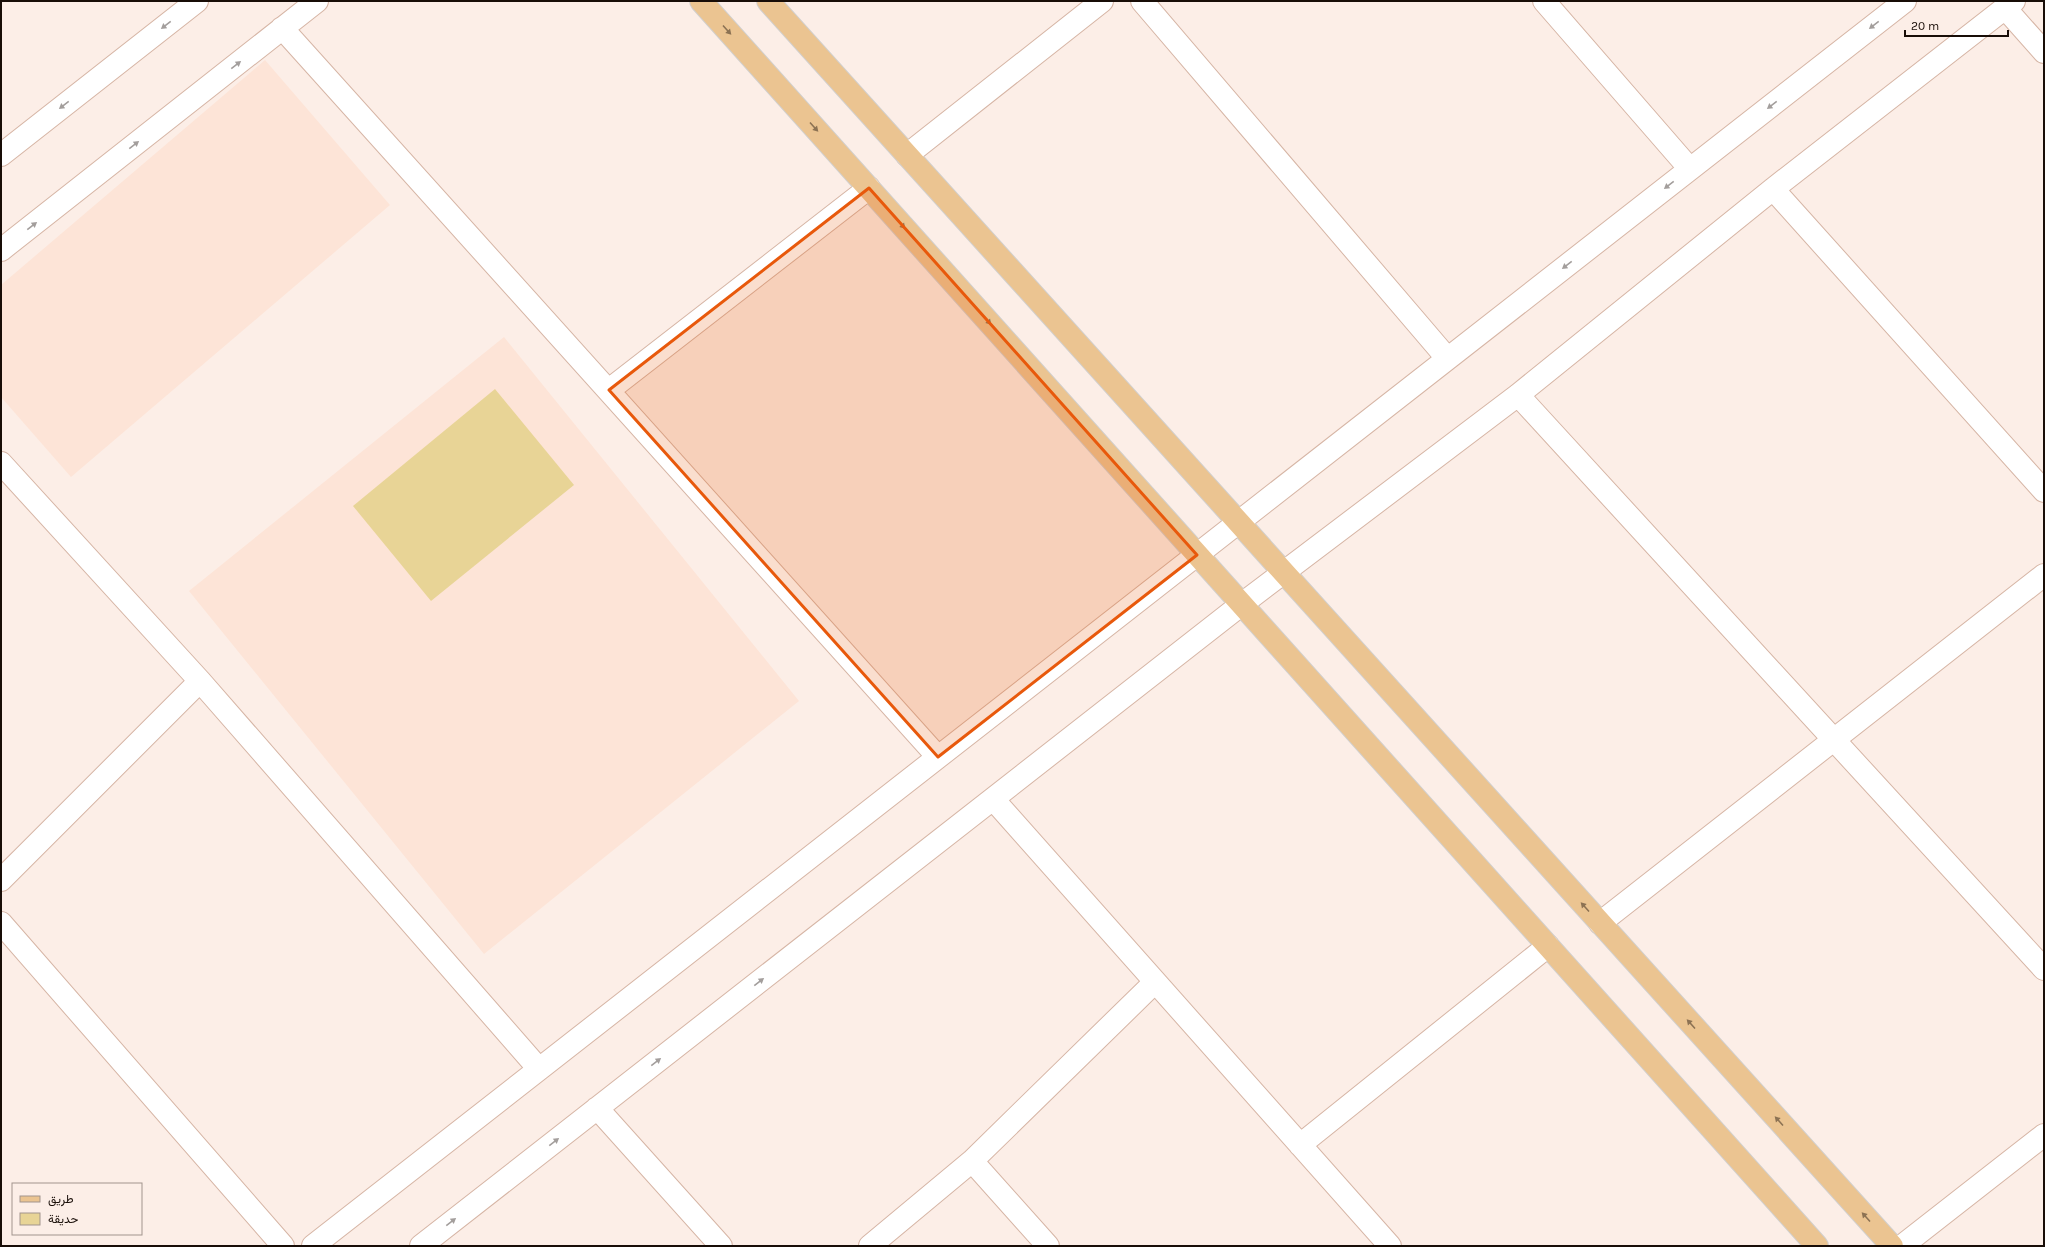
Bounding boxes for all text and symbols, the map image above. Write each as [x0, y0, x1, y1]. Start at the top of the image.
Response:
scale bar [1905, 12, 2008, 38]
text: 20 m [1911, 19, 1939, 33]
one-way arrow [160, 21, 171, 29]
one-way arrow [1869, 21, 1880, 29]
one-way arrow [723, 25, 732, 35]
one-way arrow [230, 61, 241, 69]
one-way arrow [58, 101, 69, 110]
one-way arrow [1766, 101, 1777, 109]
one-way arrow [809, 122, 819, 132]
one-way arrow [128, 141, 139, 150]
one-way arrow [1664, 181, 1675, 189]
one-way arrow [896, 218, 905, 229]
one-way arrow [26, 221, 37, 230]
one-way arrow [1561, 261, 1572, 269]
one-way arrow [983, 315, 992, 326]
one-way arrow [1581, 902, 1590, 912]
one-way arrow [753, 978, 764, 986]
one-way arrow [1687, 1019, 1696, 1029]
one-way arrow [651, 1058, 662, 1066]
one-way arrow [1774, 1115, 1783, 1126]
one-way arrow [548, 1138, 559, 1146]
legend [12, 1183, 142, 1235]
text: طريق [48, 1192, 74, 1207]
text: حديقة [48, 1212, 78, 1226]
one-way arrow [1861, 1212, 1870, 1222]
one-way arrow [446, 1218, 457, 1226]

